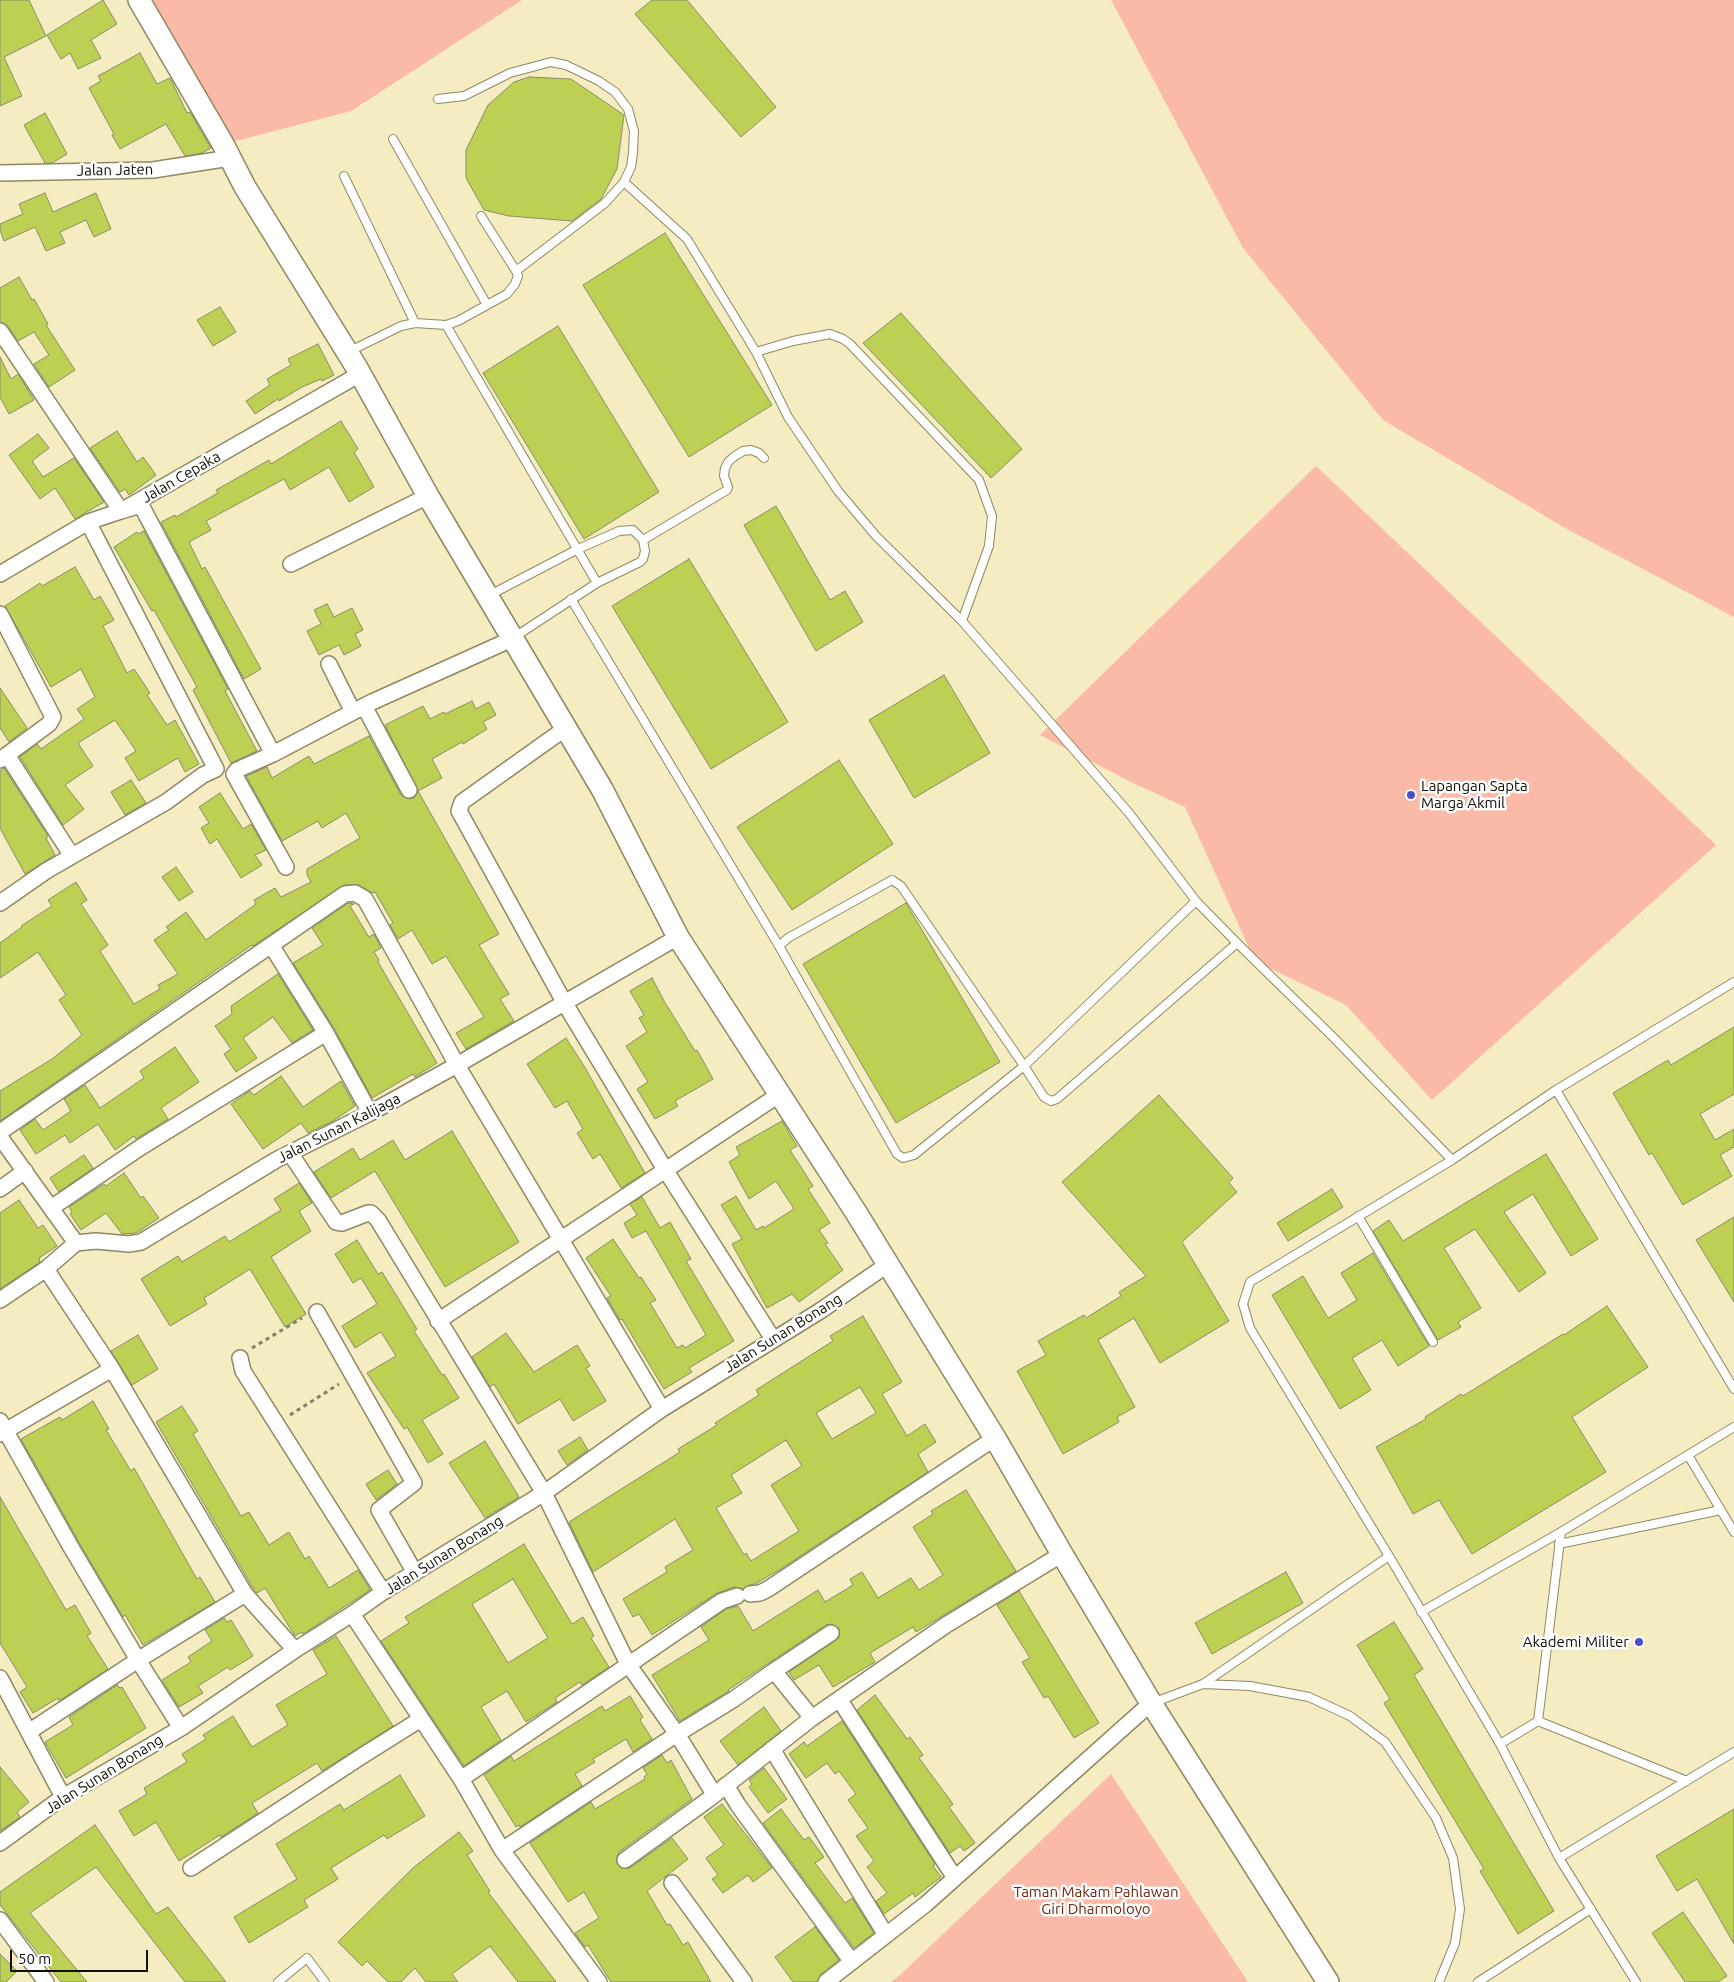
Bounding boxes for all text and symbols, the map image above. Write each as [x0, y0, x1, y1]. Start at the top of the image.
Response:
street label: Jalan Jaten [77, 160, 153, 180]
street label: Jalan Cepaka [138, 447, 224, 507]
place label: Lapangan Sapta Marga Akmil [1421, 777, 1528, 812]
marker: Lapangan Sapta Marga Akmil [1405, 789, 1417, 801]
street label: Jalan Sunan Kalijaga [275, 1089, 403, 1167]
street label: Jalan Sunan Bonang [721, 1290, 845, 1376]
street label: Jalan Sunan Bonang [382, 1512, 506, 1598]
place label: Akademi Militer [1523, 1633, 1629, 1651]
marker: Akademi Militer [1633, 1636, 1645, 1648]
street label: Jalan Sunan Bonang [42, 1731, 166, 1817]
park label: Taman Makam Pahlawan Giri Dharmoloyo [1013, 1883, 1179, 1918]
scale bar [12, 1940, 150, 1972]
text: 50 m [18, 1950, 51, 1967]

